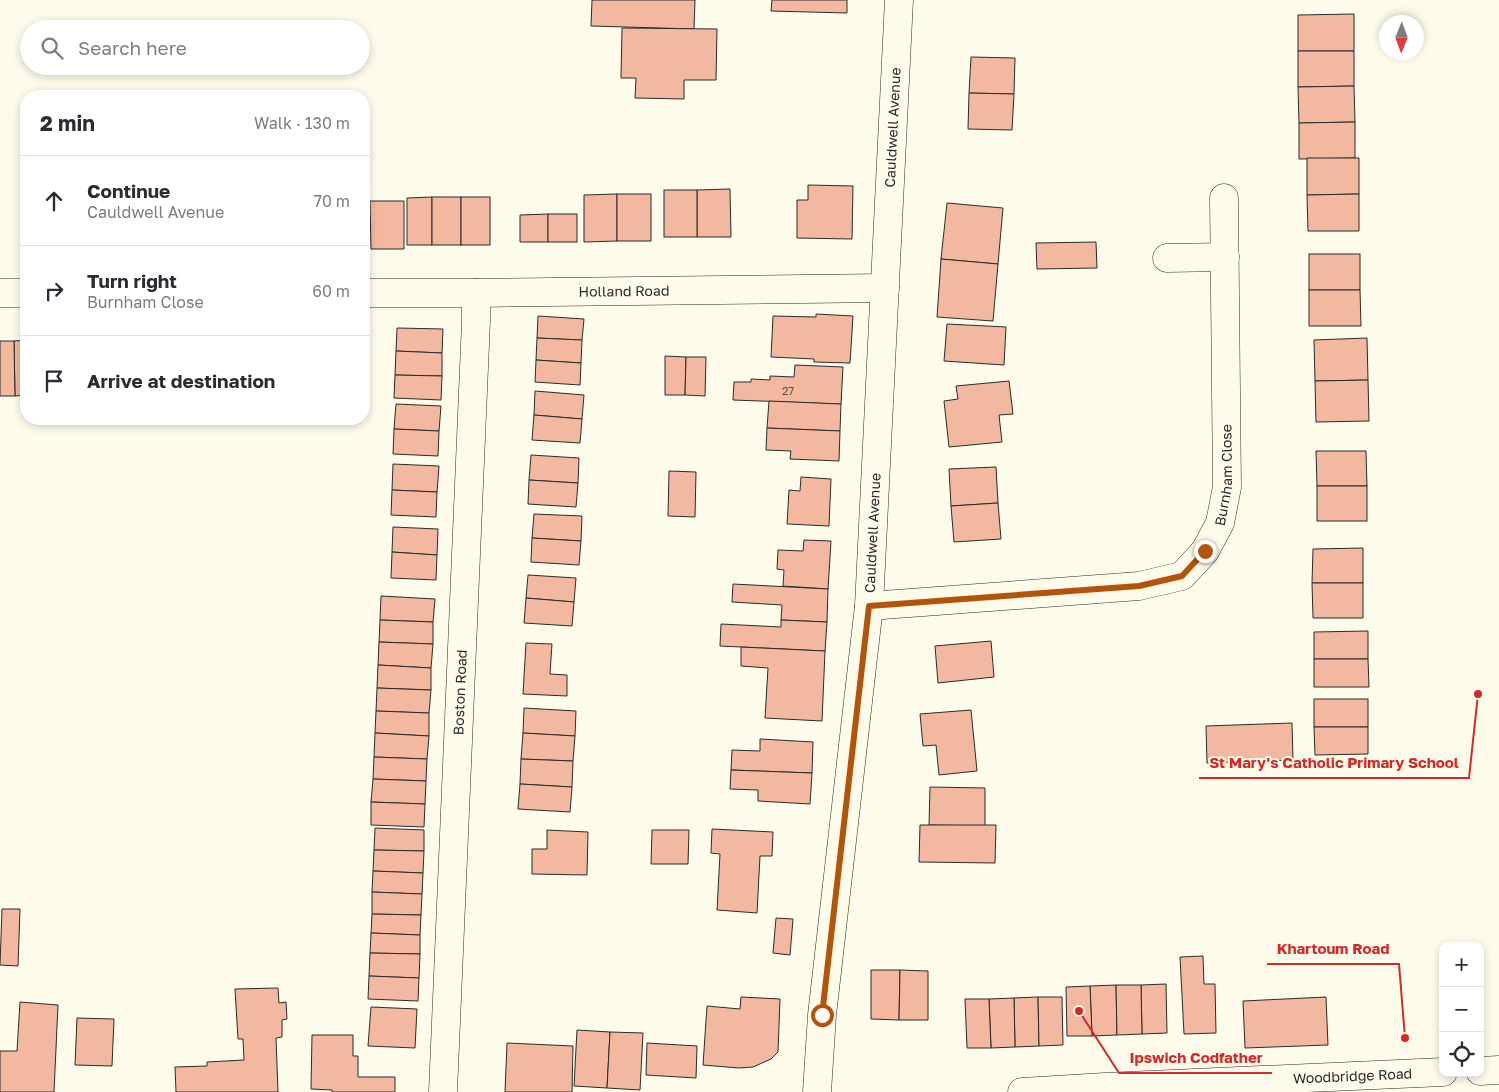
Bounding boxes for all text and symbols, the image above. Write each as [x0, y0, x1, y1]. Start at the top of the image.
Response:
north arrow [1379, 15, 1424, 60]
search box [20, 20, 370, 75]
icon: search [38, 34, 66, 62]
text: Search here [78, 36, 187, 59]
street label: Cauldwell Avenue [881, 67, 904, 188]
text: 2 min [40, 110, 95, 136]
text: Walk · 130 m [254, 113, 350, 133]
text: Continue [87, 179, 170, 202]
icon: ahead [40, 187, 68, 215]
text: 70 m [313, 191, 350, 211]
text: Cauldwell Avenue [87, 202, 224, 222]
text: Turn right [87, 269, 177, 292]
icon: right [40, 277, 68, 305]
text: 60 m [312, 281, 350, 301]
street label: Holland Road [578, 282, 670, 300]
text: Burnham Close [87, 292, 204, 312]
icon: arrive [40, 367, 68, 395]
text: Arrive at destination [87, 369, 275, 392]
house number: 27 [782, 384, 794, 397]
street label: Burnham Close [1211, 424, 1235, 527]
street label: Cauldwell Avenue [861, 472, 884, 593]
route end [1194, 540, 1217, 563]
street label: Boston Road [449, 649, 470, 736]
callout: St Mary's Catholic Primary School [1199, 748, 1469, 778]
text: St Mary's Catholic Primary School [1209, 753, 1459, 771]
callout: Khartoum Road [1267, 934, 1399, 964]
text: Khartoum Road [1277, 939, 1389, 957]
map controls [1439, 942, 1484, 1077]
button: + [1439, 942, 1484, 987]
button: − [1439, 987, 1484, 1032]
route start [811, 1004, 834, 1027]
button: locate [1439, 1032, 1484, 1077]
callout: Ipswich Codfather [1119, 1043, 1272, 1073]
text: Ipswich Codfather [1129, 1048, 1263, 1066]
street label: Woodbridge Road [1293, 1064, 1413, 1087]

